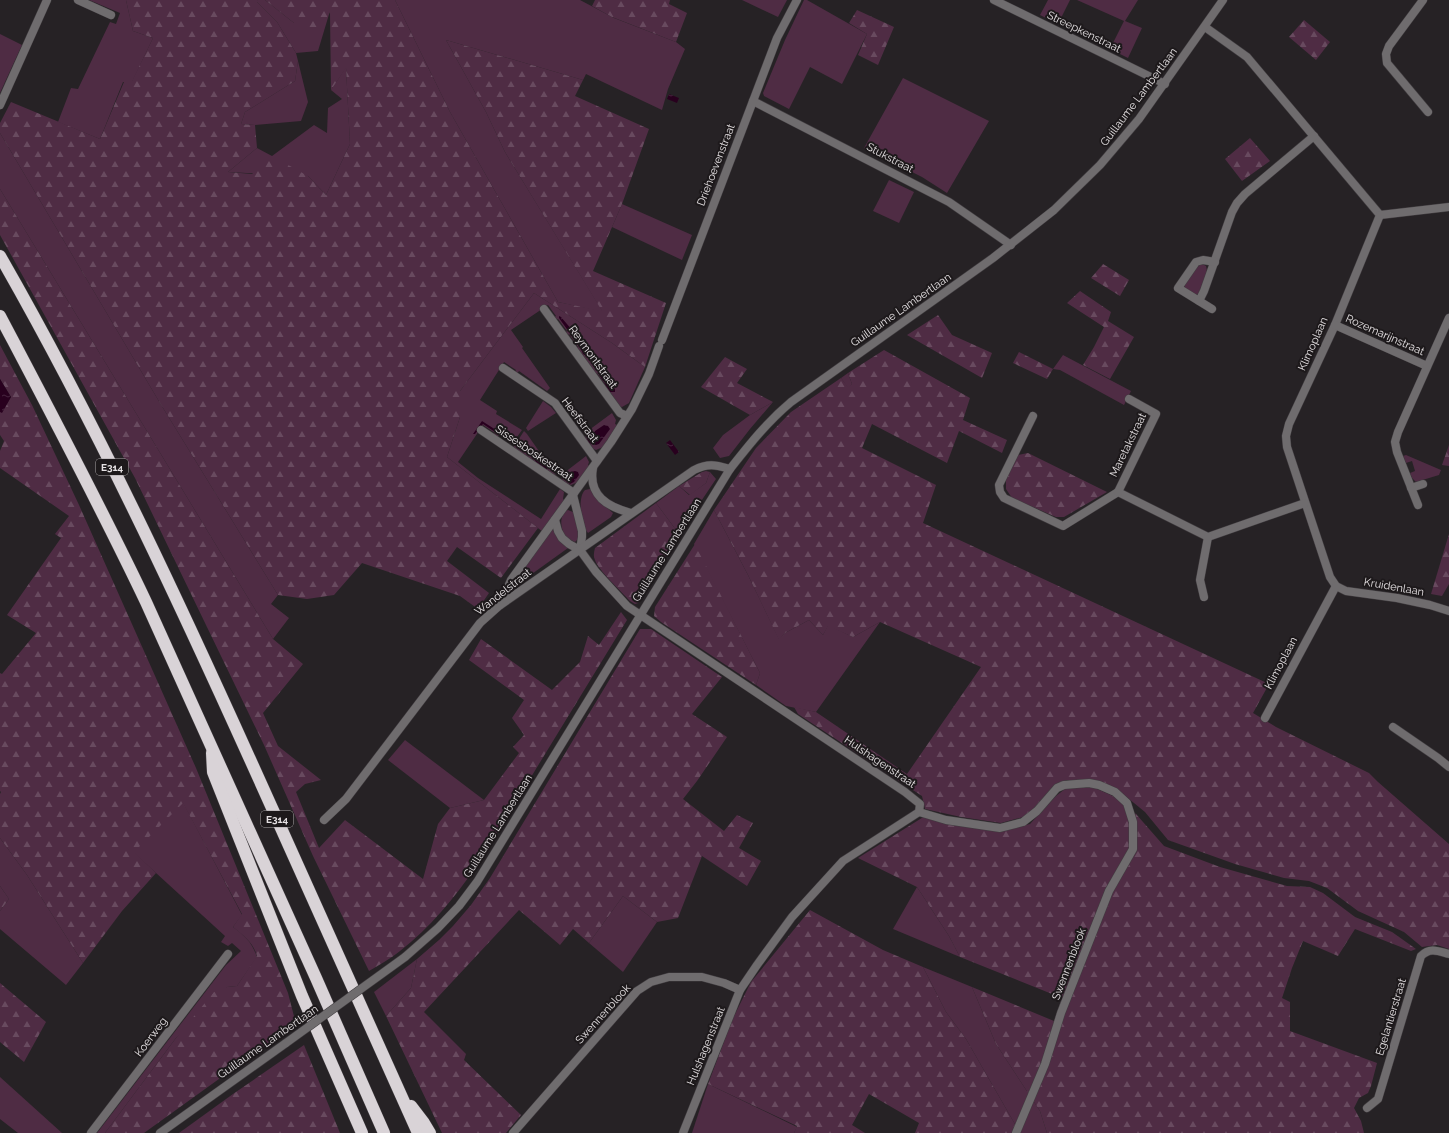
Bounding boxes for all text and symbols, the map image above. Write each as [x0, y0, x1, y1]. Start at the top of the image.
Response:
street label: Streepkenstraat [1045, 9, 1123, 56]
street label: Guillaume Lambertlaan [1098, 45, 1180, 149]
street label: Driehoevenstraat [694, 122, 738, 208]
street label: Stukstraat [864, 140, 916, 176]
street label: Guillaume Lambertlaan [848, 270, 954, 350]
street label: Rozemarijnstraat [1344, 312, 1427, 358]
street label: Klimoplaan [1295, 315, 1331, 373]
street label: Reymontstraat [566, 323, 620, 391]
street label: Heefstraat [559, 395, 601, 445]
street label: Maretakstraat [1107, 411, 1149, 479]
street label: Sissesboskestraat [493, 422, 575, 484]
road number: E314 [96, 459, 128, 475]
street label: Guillaume Lambertlaan [630, 496, 704, 604]
street label: Wandelstraat [472, 566, 534, 618]
street label: Kruidenlaan [1363, 575, 1425, 599]
street label: Klimoplaan [1262, 635, 1300, 691]
street label: Hulshagenstraat [842, 733, 919, 791]
street label: Guillaume Lambertlaan [461, 772, 535, 880]
road number: E314 [261, 811, 293, 827]
street label: Swennenblook [1049, 926, 1089, 1002]
street label: Egelantierstraat [1373, 977, 1409, 1057]
street label: Swennenblook [573, 981, 633, 1047]
street label: Guillaume Lambertlaan [215, 1002, 321, 1082]
street label: Hulshagenstraat [684, 1005, 728, 1087]
street label: Koerweg [132, 1015, 170, 1059]

